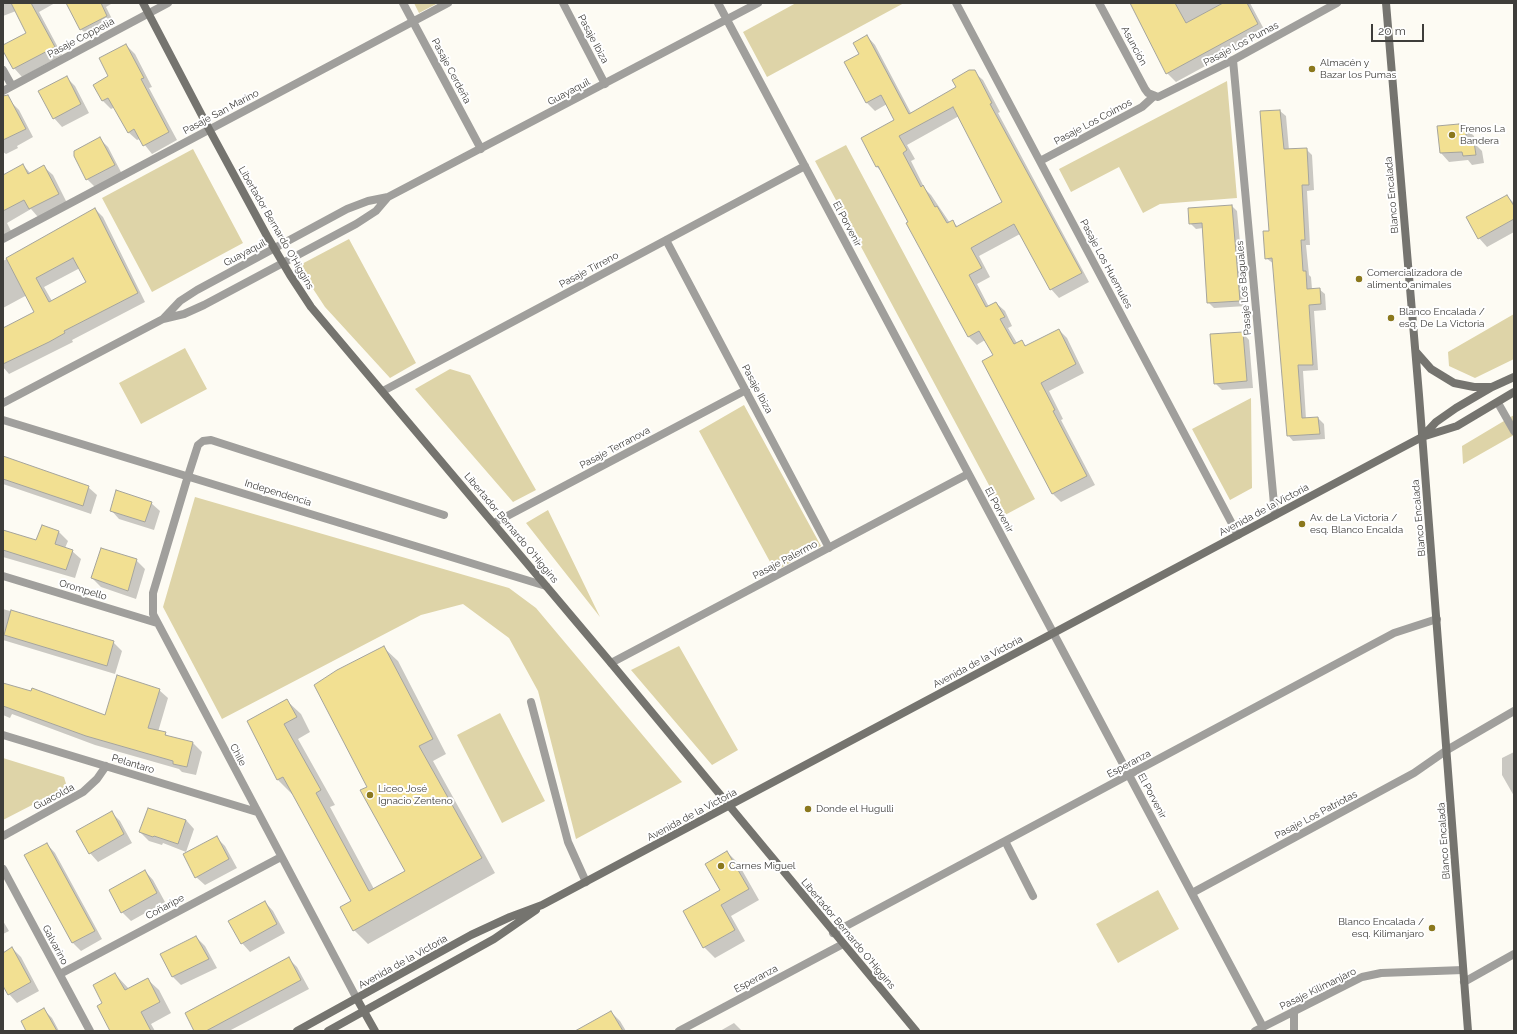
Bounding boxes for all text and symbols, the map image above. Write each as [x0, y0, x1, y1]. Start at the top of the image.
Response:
street label: Pasaje Ibiza [575, 12, 611, 66]
street label: Pasaje Coppelia [46, 15, 116, 61]
scale bar [1373, 16, 1426, 42]
street label: Pasaje Los Pumas [1201, 19, 1281, 69]
street label: Asunción [1119, 24, 1149, 68]
text: 20 m [1378, 24, 1406, 38]
street label: Pasaje Cerdeña [429, 36, 473, 106]
place label: Almacén y Bazar los Pumas [1320, 57, 1396, 80]
marker: Almacén y Bazar los Pumas [1307, 64, 1317, 74]
street label: Guayaquil [546, 76, 592, 108]
street label: Pasaje San Marino [181, 87, 261, 137]
street label: Pasaje Los Coimos [1052, 96, 1134, 148]
place label: Frenos La Bandera [1460, 123, 1505, 146]
marker: Frenos La Bandera [1447, 130, 1457, 140]
street label: Blanco Encalada [1383, 156, 1401, 234]
street label: Libertador Bernardo O'Higgins [236, 164, 316, 292]
street label: El Porvenir [830, 199, 864, 249]
street label: Pasaje Los Huemules [1077, 217, 1135, 311]
street label: Guayaquil [222, 237, 268, 269]
street label: Pasaje Los Baguales [1234, 240, 1254, 336]
street label: Pasaje Tirreno [557, 249, 621, 291]
place label: Comercializadora de alimento animales [1367, 267, 1462, 290]
marker: Comercializadora de alimento animales [1354, 274, 1364, 284]
place label: Blanco Encalada / esq. De La Victoria [1399, 306, 1485, 330]
marker: Blanco Encalada / esq. De La Victoria [1386, 313, 1396, 323]
street label: Pasaje Ibiza [739, 362, 775, 416]
street label: Pasaje Terranova [578, 424, 652, 472]
street label: Libertador Bernardo O'Higgins [461, 470, 561, 586]
street label: Independencia [243, 477, 313, 509]
street label: Blanco Encalada [1410, 479, 1428, 557]
street label: Avenida de la Victoria [1217, 481, 1311, 539]
street label: El Porvenir [982, 485, 1016, 535]
place label: Av. de La Victoria / esq. Blanco Encalda [1310, 512, 1403, 536]
marker: Av. de La Victoria / esq. Blanco Encalda [1297, 519, 1307, 529]
street label: Pasaje Palermo [751, 538, 819, 582]
street label: Orompello [58, 577, 108, 603]
street label: Avenida de la Victoria [931, 633, 1025, 691]
street label: Chile [227, 742, 249, 768]
street label: Esperanza [1105, 747, 1153, 781]
street label: Pelantaro [110, 752, 156, 776]
street label: El Porvenir [1135, 771, 1169, 821]
street label: Guacolda [32, 781, 76, 813]
place label: Liceo José Ignacio Zenteno [378, 783, 453, 806]
street label: Avenida de la Victoria [645, 786, 739, 844]
street label: Pasaje Los Patriotas [1273, 788, 1359, 842]
marker: Liceo José Ignacio Zenteno [365, 790, 375, 800]
street label: Blanco Encalada [1435, 802, 1453, 880]
place label: Donde el Hugulli [816, 803, 894, 815]
marker: Donde el Hugulli [803, 804, 813, 814]
place label: Carnes Miguel [729, 860, 796, 872]
marker: Carnes Miguel [716, 861, 726, 871]
street label: Libertador Bernardo O'Higgins [798, 876, 898, 992]
street label: Coñaripe [144, 892, 186, 922]
place label: Blanco Encalada / esq. Kilimanjaro [1338, 916, 1424, 940]
street label: Galvarino [40, 923, 70, 967]
marker: Blanco Encalada / esq. Kilimanjaro [1427, 923, 1437, 933]
street label: Avenida de la Victoria [356, 933, 450, 991]
street label: Esperanza [732, 962, 780, 996]
street label: Pasaje Kilimanjaro [1278, 965, 1358, 1013]

